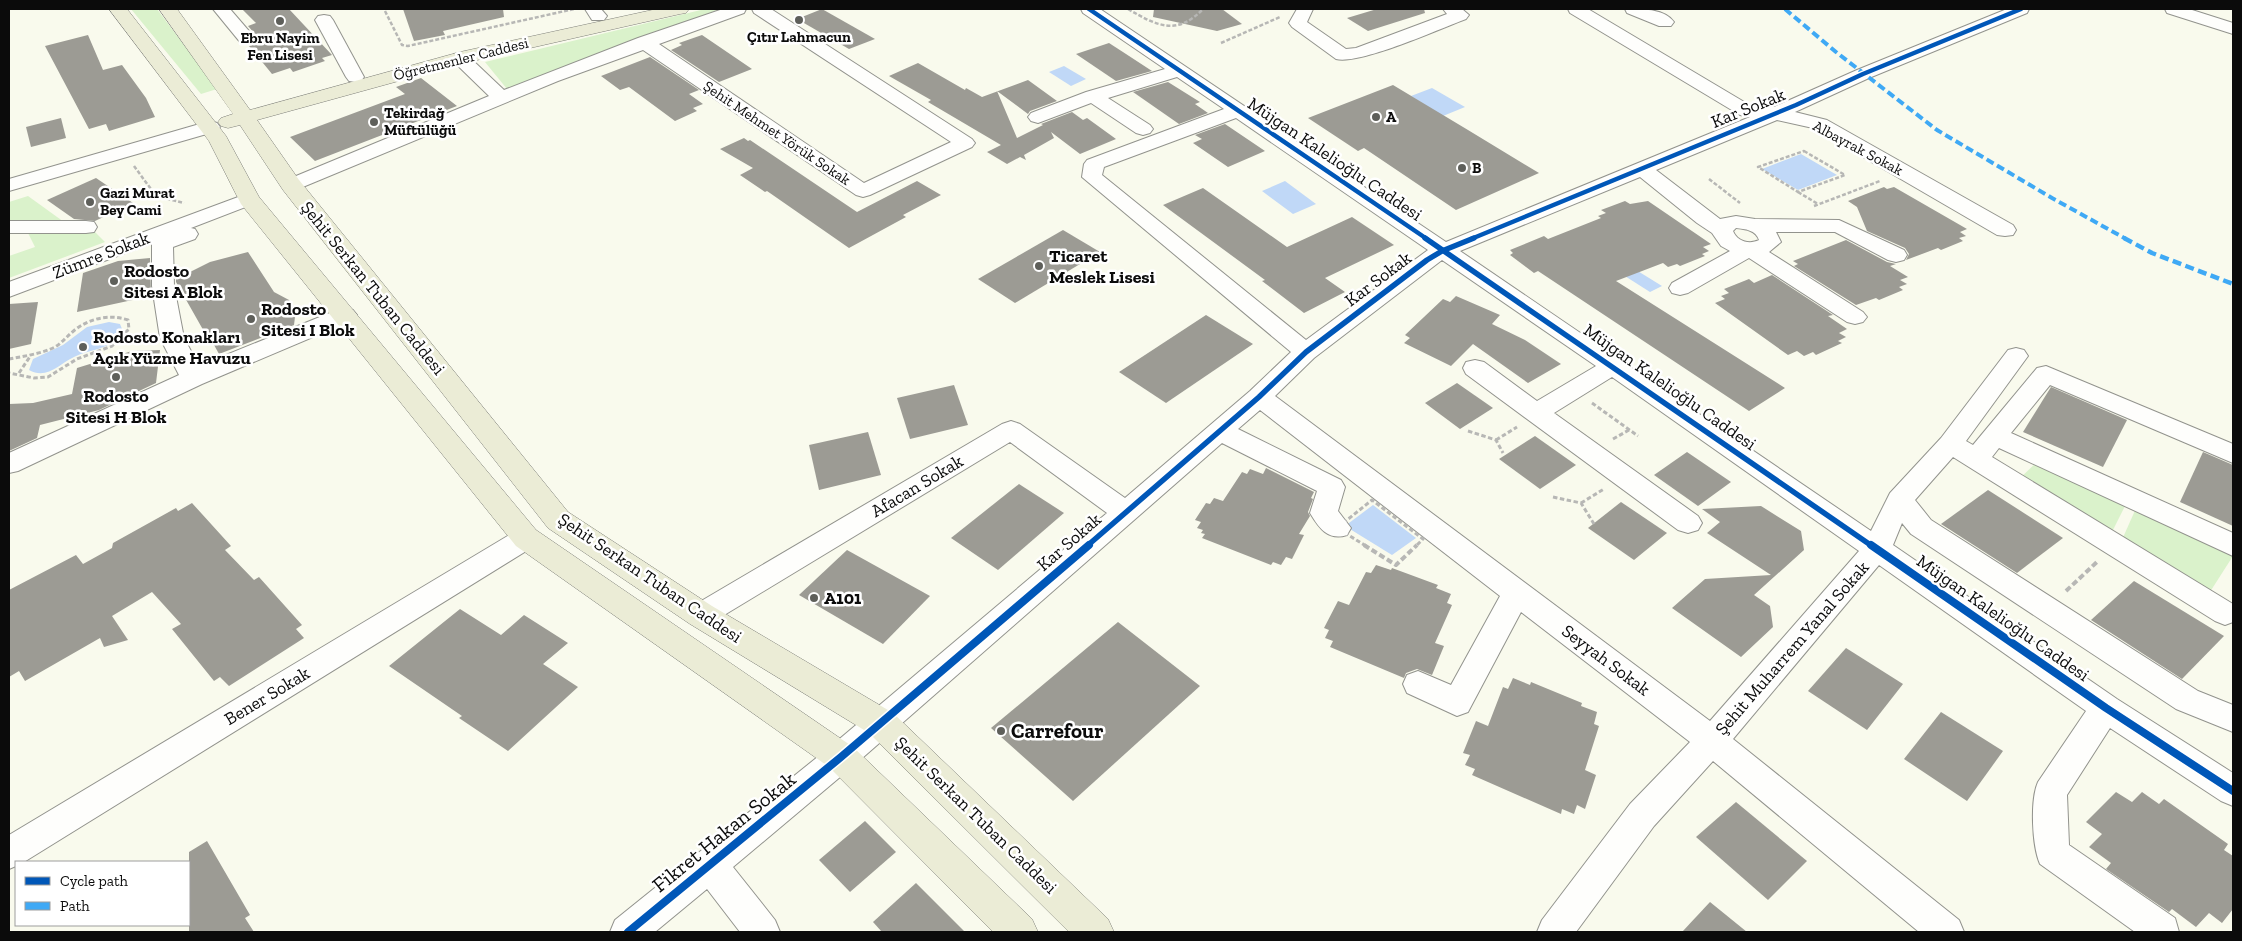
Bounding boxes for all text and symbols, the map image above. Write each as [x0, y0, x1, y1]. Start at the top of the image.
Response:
marker: Çıtır Lahmacun [793, 14, 805, 26]
marker: Ebru Nayim Fen Lisesi [274, 15, 286, 27]
place label: Çıtır Lahmacun [747, 28, 851, 46]
place label: Ebru Nayim Fen Lisesi [240, 29, 320, 64]
street label: Öğretmenler Caddesi [392, 34, 530, 84]
street label: Şehit Mehmet Yörük Sokak [700, 77, 854, 189]
street label: Kar Sokak [1708, 83, 1789, 133]
street label: Müjgan Kalelioğlu Caddesi [1243, 92, 1427, 226]
place label: Tekirdağ Müftülüğü [384, 104, 456, 139]
place label: A [1386, 108, 1397, 126]
marker: A [1370, 111, 1382, 123]
marker: Tekirdağ Müftülüğü [368, 116, 380, 128]
street label: Albayrak Sokak [1810, 117, 1906, 179]
place label: B [1472, 159, 1481, 177]
marker: B [1456, 162, 1468, 174]
place label: Gazi Murat Bey Cami [100, 184, 175, 219]
marker: Gazi Murat Bey Cami [84, 196, 96, 208]
street label: Şehit Serkan Tuban Caddesi [296, 197, 450, 379]
street label: Zümre Sokak [49, 226, 153, 284]
place label: Ticaret Meslek Lisesi [1049, 245, 1156, 288]
street label: Kar Sokak [1340, 246, 1416, 311]
place label: Rodosto Sitesi A Blok [124, 260, 223, 303]
marker: Ticaret Meslek Lisesi [1033, 260, 1045, 272]
marker: Rodosto Sitesi A Blok [108, 275, 120, 287]
place label: Rodosto Sitesi I Blok [261, 298, 355, 341]
marker: Rodosto Sitesi I Blok [245, 313, 257, 325]
street label: Müjgan Kalelioğlu Caddesi [1579, 319, 1761, 455]
place label: Rodosto Konakları Açık Yüzme Havuzu [93, 326, 251, 369]
marker: Rodosto Konakları Açık Yüzme Havuzu [77, 341, 89, 353]
marker: Rodosto Sitesi H Blok [110, 371, 122, 383]
place label: Rodosto Sitesi H Blok [65, 385, 167, 428]
street label: Afacan Sokak [867, 450, 968, 522]
street label: Şehit Serkan Tuban Caddesi [554, 508, 746, 648]
street label: Kar Sokak [1032, 508, 1106, 576]
street label: Müjgan Kalelioğlu Caddesi [1912, 550, 2094, 686]
street label: Şehit Muharrem Yanal Sokak [1710, 556, 1874, 740]
place label: A101 [824, 587, 861, 609]
marker: A101 [808, 592, 820, 604]
street label: Seyyah Sokak [1557, 620, 1655, 701]
street label: Bener Sokak [220, 662, 314, 730]
place label: Carrefour [1011, 718, 1103, 743]
marker: Carrefour [995, 725, 1007, 737]
street label: Şehit Serkan Tuban Caddesi [890, 732, 1062, 898]
street label: Fikret Hakan Sokak [647, 766, 801, 897]
legend [15, 861, 190, 926]
text: Cycle path [60, 872, 129, 890]
text: Path [60, 897, 90, 915]

